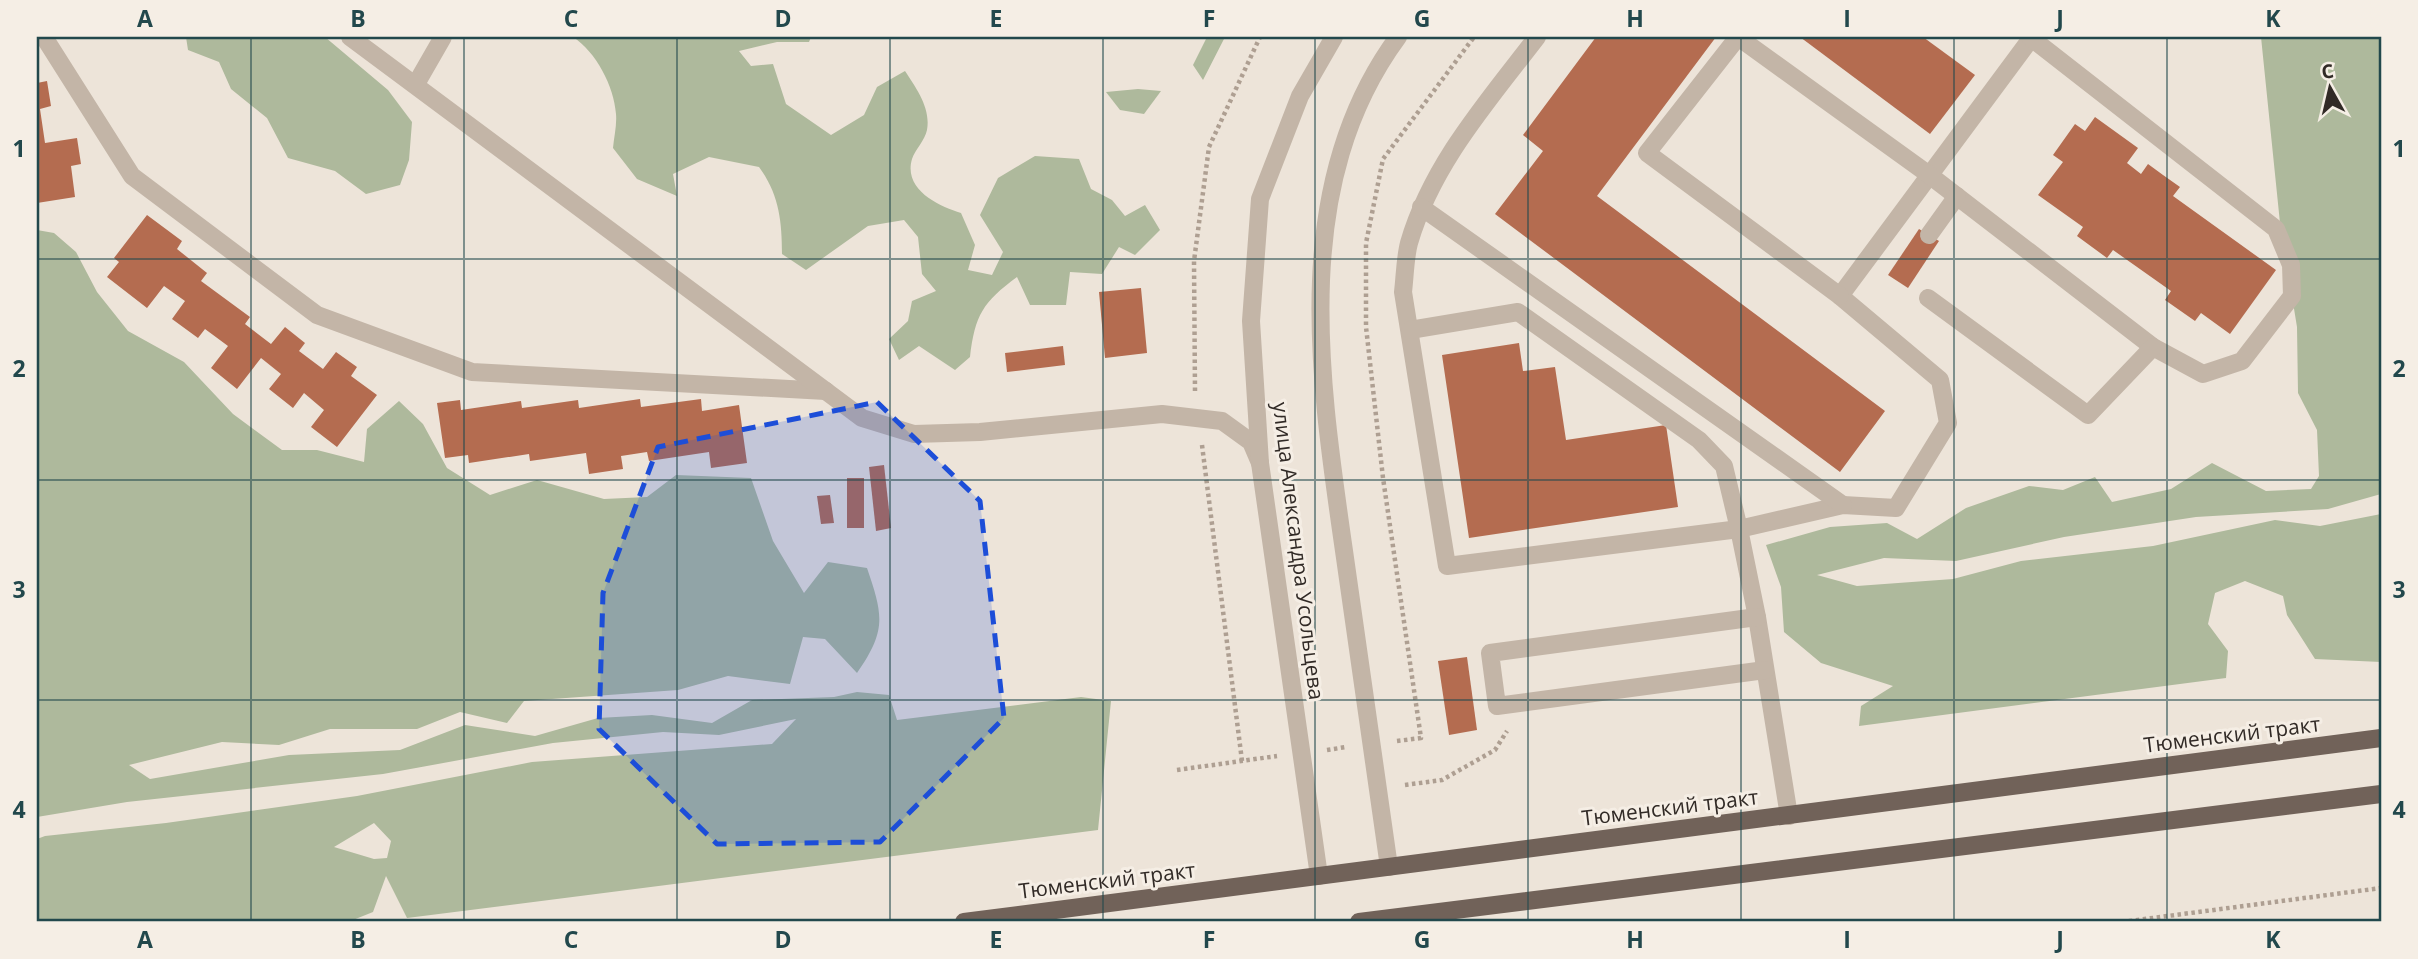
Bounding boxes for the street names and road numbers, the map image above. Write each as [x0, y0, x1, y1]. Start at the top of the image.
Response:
street label: улица Александра Усольцева [1267, 400, 1331, 701]
street label: Тюменский тракт [2142, 709, 2322, 759]
street label: Тюменский тракт [1580, 782, 1760, 832]
street label: Тюменский тракт [1017, 855, 1197, 905]

